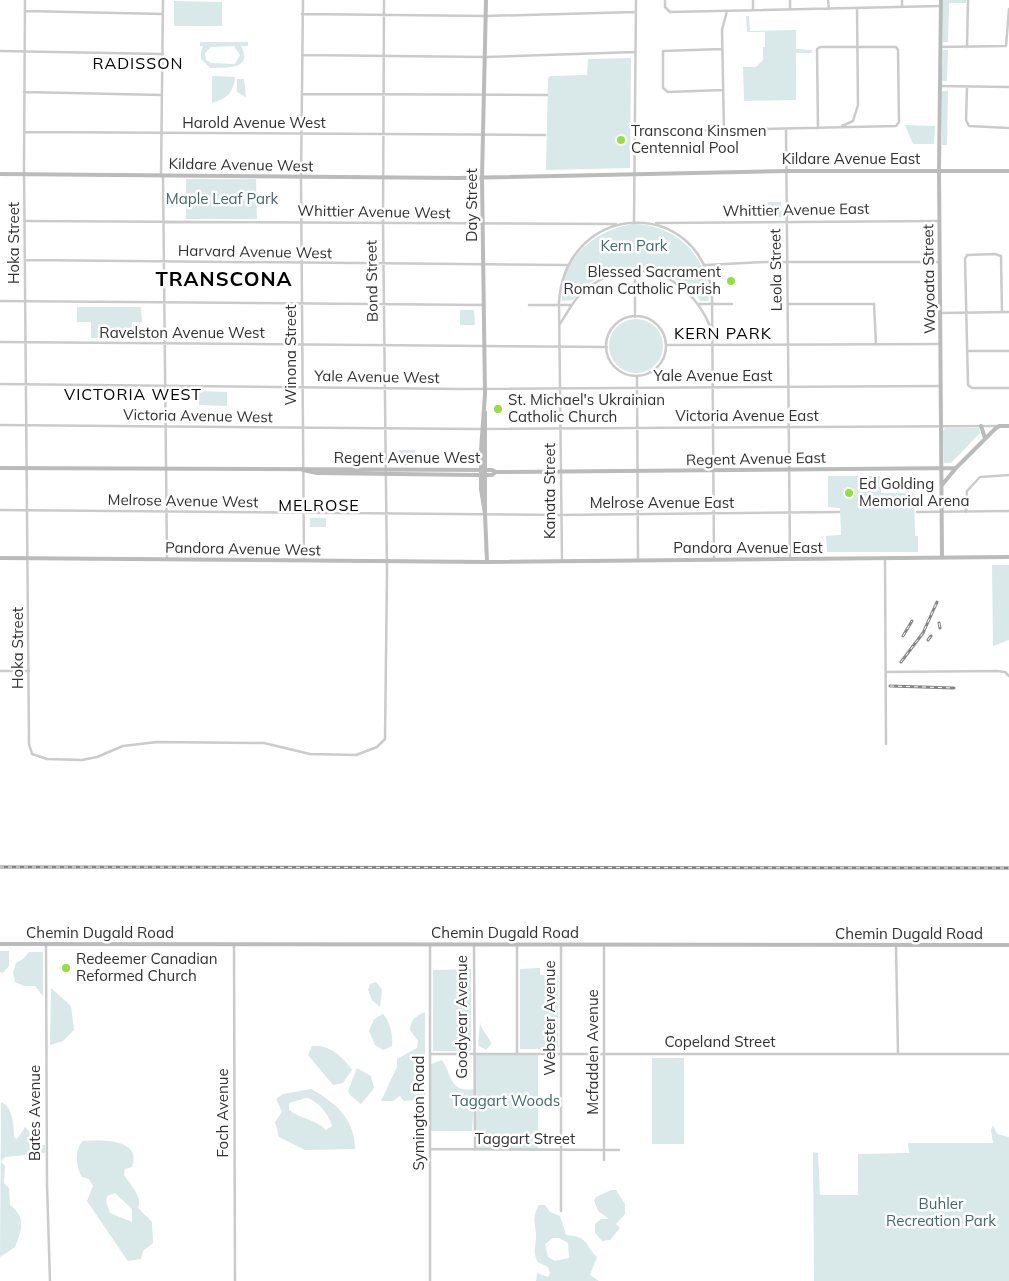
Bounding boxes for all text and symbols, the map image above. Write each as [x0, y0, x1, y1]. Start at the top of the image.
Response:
district label: RADISSON [93, 53, 184, 73]
street label: Harold Avenue West [182, 113, 326, 132]
place label: Transcona Kinsmen Centennial Pool [631, 121, 767, 157]
marker: Transcona Kinsmen Centennial Pool [615, 134, 627, 146]
street label: Kildare Avenue East [782, 149, 920, 168]
street label: Kildare Avenue West [168, 154, 314, 175]
street label: Day Street [462, 168, 481, 242]
park label: Maple Leaf Park [166, 189, 278, 208]
street label: Whittier Avenue East [722, 199, 870, 220]
street label: Whittier Avenue West [297, 201, 451, 222]
street label: Hoka Street [4, 202, 23, 284]
street label: Wayoata Street [918, 224, 939, 334]
street label: Leola Street [765, 228, 786, 312]
park label: Kern Park [600, 236, 668, 255]
street label: Bond Street [361, 240, 382, 322]
street label: Harvard Avenue West [178, 241, 332, 262]
place label: Blessed Sacrament Roman Catholic Parish [564, 262, 721, 298]
district label: TRANSCONA [155, 266, 293, 291]
marker: Blessed Sacrament Roman Catholic Parish [725, 275, 737, 287]
street label: Winona Street [281, 305, 300, 405]
street label: Ravelston Avenue West [99, 323, 265, 342]
district label: KERN PARK [674, 323, 772, 343]
street label: Yale Avenue West [313, 366, 440, 387]
street label: Yale Avenue East [652, 366, 773, 385]
district label: VICTORIA WEST [64, 384, 202, 404]
place label: St. Michael's Ukrainian Catholic Church [508, 390, 665, 426]
marker: St. Michael's Ukrainian Catholic Church [492, 403, 504, 415]
street label: Victoria Avenue West [123, 405, 273, 426]
street label: Victoria Avenue East [675, 406, 819, 425]
street label: Kanata Street [540, 443, 559, 539]
street label: Regent Avenue West [334, 448, 480, 467]
street label: Regent Avenue East [686, 448, 826, 469]
place label: Ed Golding Memorial Arena [859, 474, 970, 510]
marker: Ed Golding Memorial Arena [843, 487, 855, 499]
street label: Melrose Avenue West [107, 490, 259, 511]
street label: Melrose Avenue East [590, 493, 734, 512]
district label: MELROSE [278, 495, 360, 515]
street label: Pandora Avenue West [165, 538, 321, 559]
street label: Pandora Avenue East [673, 538, 823, 557]
street label: Hoka Street [8, 607, 27, 689]
street label: Chemin Dugald Road [26, 923, 174, 942]
street label: Chemin Dugald Road [431, 923, 579, 942]
street label: Chemin Dugald Road [835, 924, 983, 943]
place label: Redeemer Canadian Reformed Church [76, 949, 218, 985]
street label: Goodyear Avenue [452, 955, 471, 1079]
street label: Webster Avenue [540, 960, 559, 1076]
marker: Redeemer Canadian Reformed Church [60, 962, 72, 974]
street label: Mcfadden Avenue [583, 989, 602, 1115]
street label: Copeland Street [664, 1032, 776, 1051]
street label: Symington Road [409, 1055, 428, 1171]
street label: Bates Avenue [25, 1065, 44, 1161]
street label: Foch Avenue [213, 1068, 232, 1158]
park label: Taggart Woods [452, 1091, 560, 1110]
street label: Taggart Street [475, 1129, 575, 1148]
park label: Buhler Recreation Park [886, 1194, 996, 1230]

